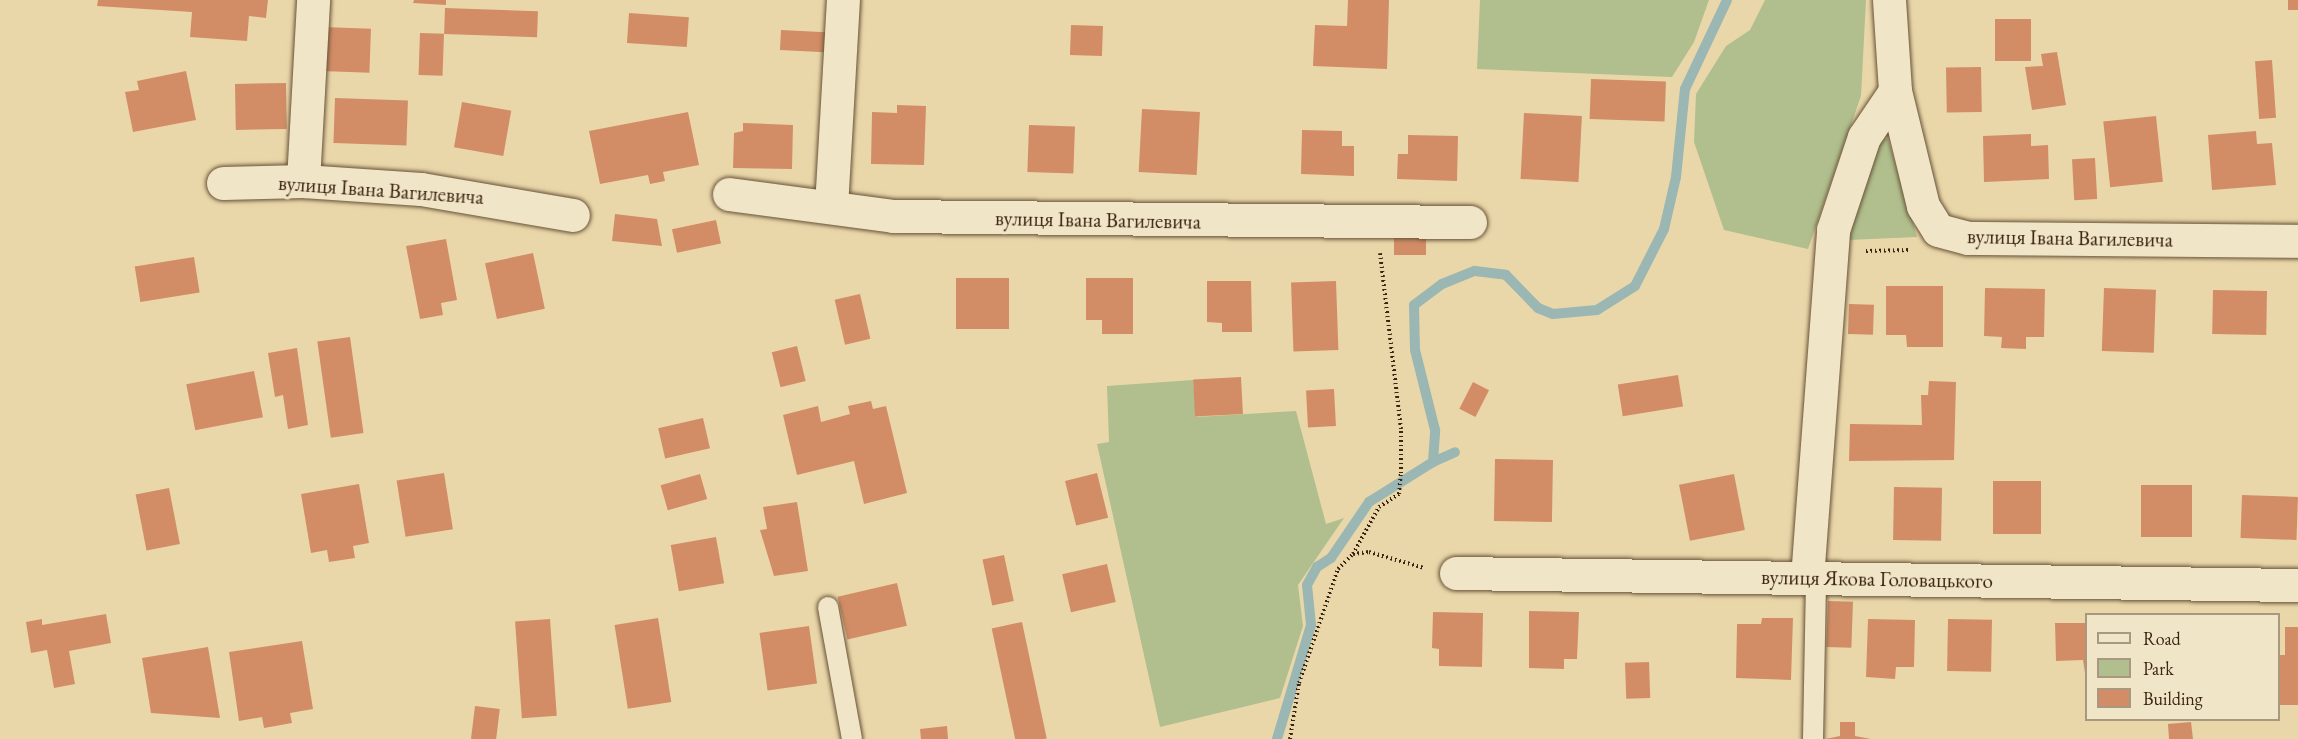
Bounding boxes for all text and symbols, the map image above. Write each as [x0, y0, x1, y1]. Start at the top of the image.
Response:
street label: вулиця Івана Вагилевича [277, 170, 485, 210]
street label: вулиця Івана Вагилевича [995, 206, 1201, 234]
street label: вулиця Івана Вагилевича [1967, 224, 2173, 252]
street label: вулиця Якова Головацького [1761, 564, 1993, 594]
legend [2085, 613, 2280, 721]
text: Road [2143, 627, 2181, 650]
text: Park [2143, 657, 2174, 680]
text: Building [2143, 687, 2203, 710]

